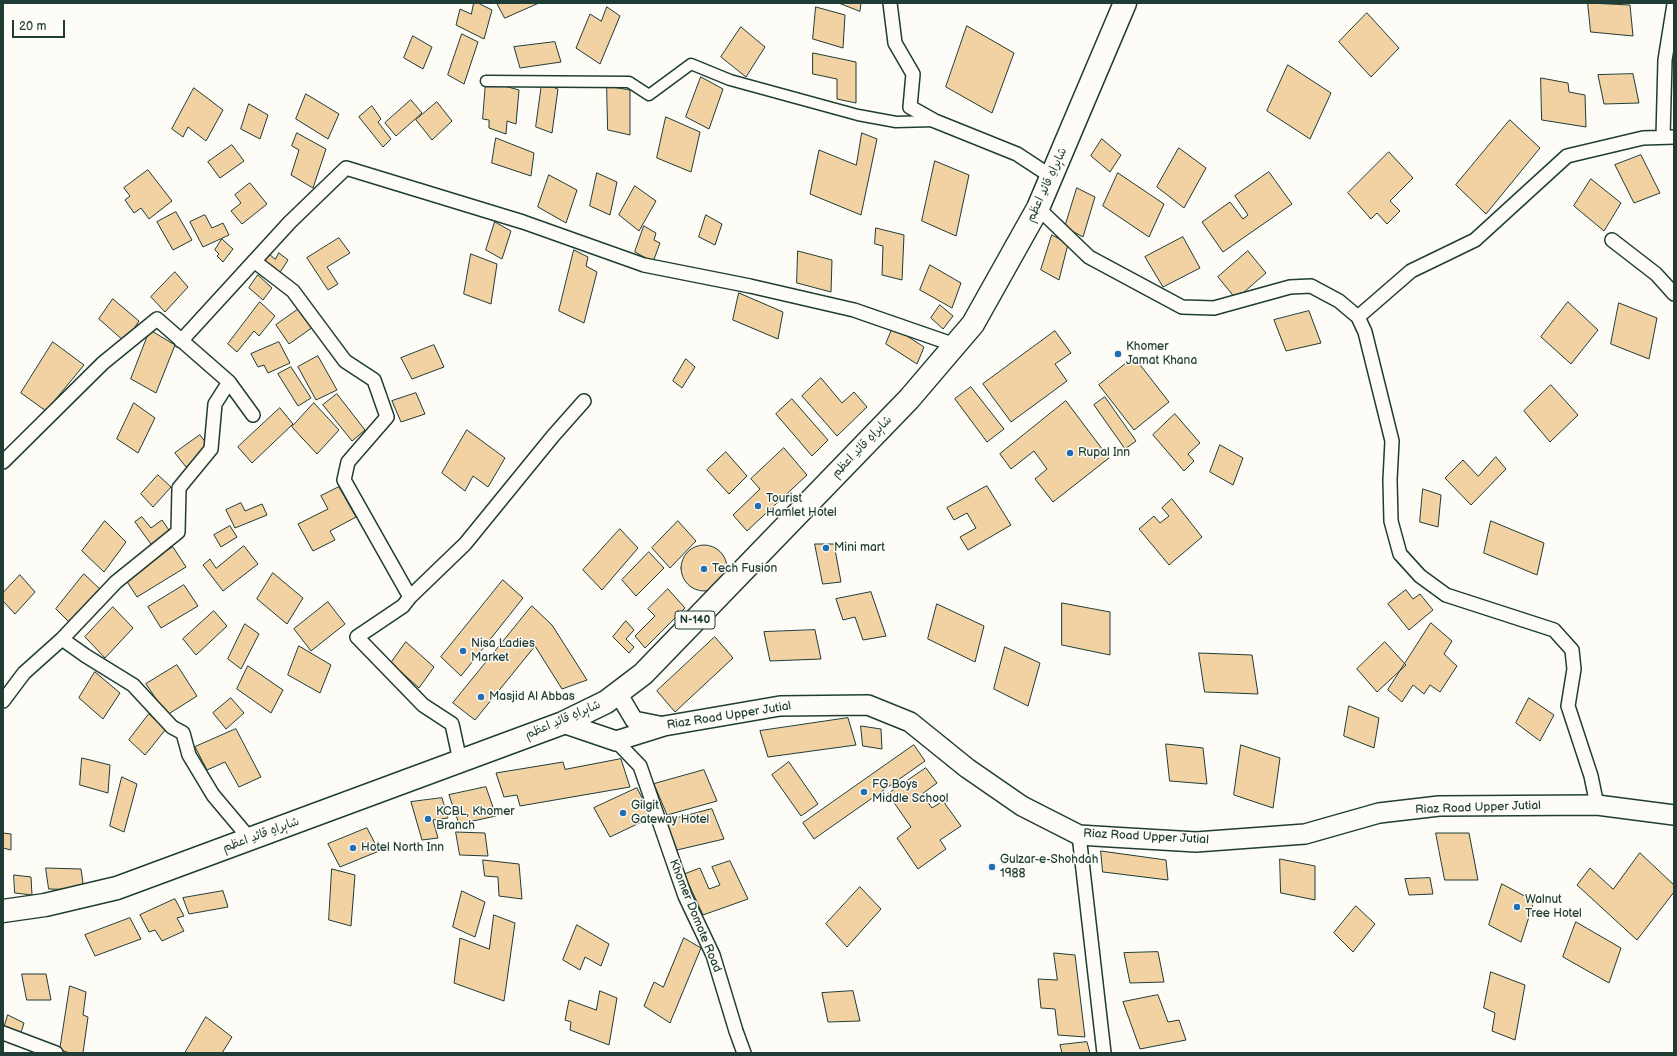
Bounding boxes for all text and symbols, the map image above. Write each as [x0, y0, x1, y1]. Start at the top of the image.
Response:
scale bar [14, 12, 67, 38]
text: 20 m [19, 19, 46, 34]
street label: شاہراہِ قائدِ اعظم [1023, 145, 1071, 225]
place label: Khomer Jamat Khana [1126, 340, 1197, 368]
marker: Khomer Jamat Khana [1113, 349, 1123, 359]
street label: شاہراہِ قائدِ اعظم [829, 413, 895, 481]
place label: Rupal Inn [1078, 446, 1130, 460]
marker: Rupal Inn [1065, 448, 1075, 458]
place label: Tourist Hamlet Hotel [766, 492, 837, 520]
marker: Tourist Hamlet Hotel [753, 501, 763, 511]
place label: Mini mart [834, 541, 885, 555]
marker: Mini mart [821, 543, 831, 553]
place label: Tech Fusion [712, 562, 777, 576]
marker: Tech Fusion [699, 564, 709, 574]
road number: N-140 [675, 611, 715, 629]
place label: Nisa Ladies Market [471, 637, 535, 665]
marker: Nisa Ladies Market [458, 646, 468, 656]
place label: Masjid Al Abbas [489, 690, 575, 704]
marker: Masjid Al Abbas [476, 692, 486, 702]
street label: شاہراہِ قائدِ اعظم [523, 698, 603, 742]
street label: Riaz Road Upper Jutial [666, 699, 792, 733]
place label: FG Boys Middle School [872, 778, 948, 806]
marker: FG Boys Middle School [859, 787, 869, 797]
place label: Gilgit Gateway Hotel [631, 799, 709, 827]
street label: Riaz Road Upper Jutial [1415, 799, 1541, 817]
place label: KCBL, Khomer Branch [436, 805, 515, 833]
marker: Gilgit Gateway Hotel [618, 808, 628, 818]
street label: شاہراہِ قائدِ اعظم [221, 814, 301, 856]
marker: KCBL, Khomer Branch [423, 814, 433, 824]
street label: Riaz Road Upper Jutial [1083, 827, 1209, 847]
place label: Hotel North Inn [361, 841, 444, 855]
marker: Hotel North Inn [348, 843, 358, 853]
place label: Gulzar-e-Shohdah 1988 [1000, 853, 1098, 881]
street label: Khomer Domote Road [666, 857, 724, 975]
marker: Gulzar-e-Shohdah 1988 [987, 862, 997, 872]
place label: Walnut Tree Hotel [1525, 893, 1582, 921]
marker: Walnut Tree Hotel [1512, 902, 1522, 912]

